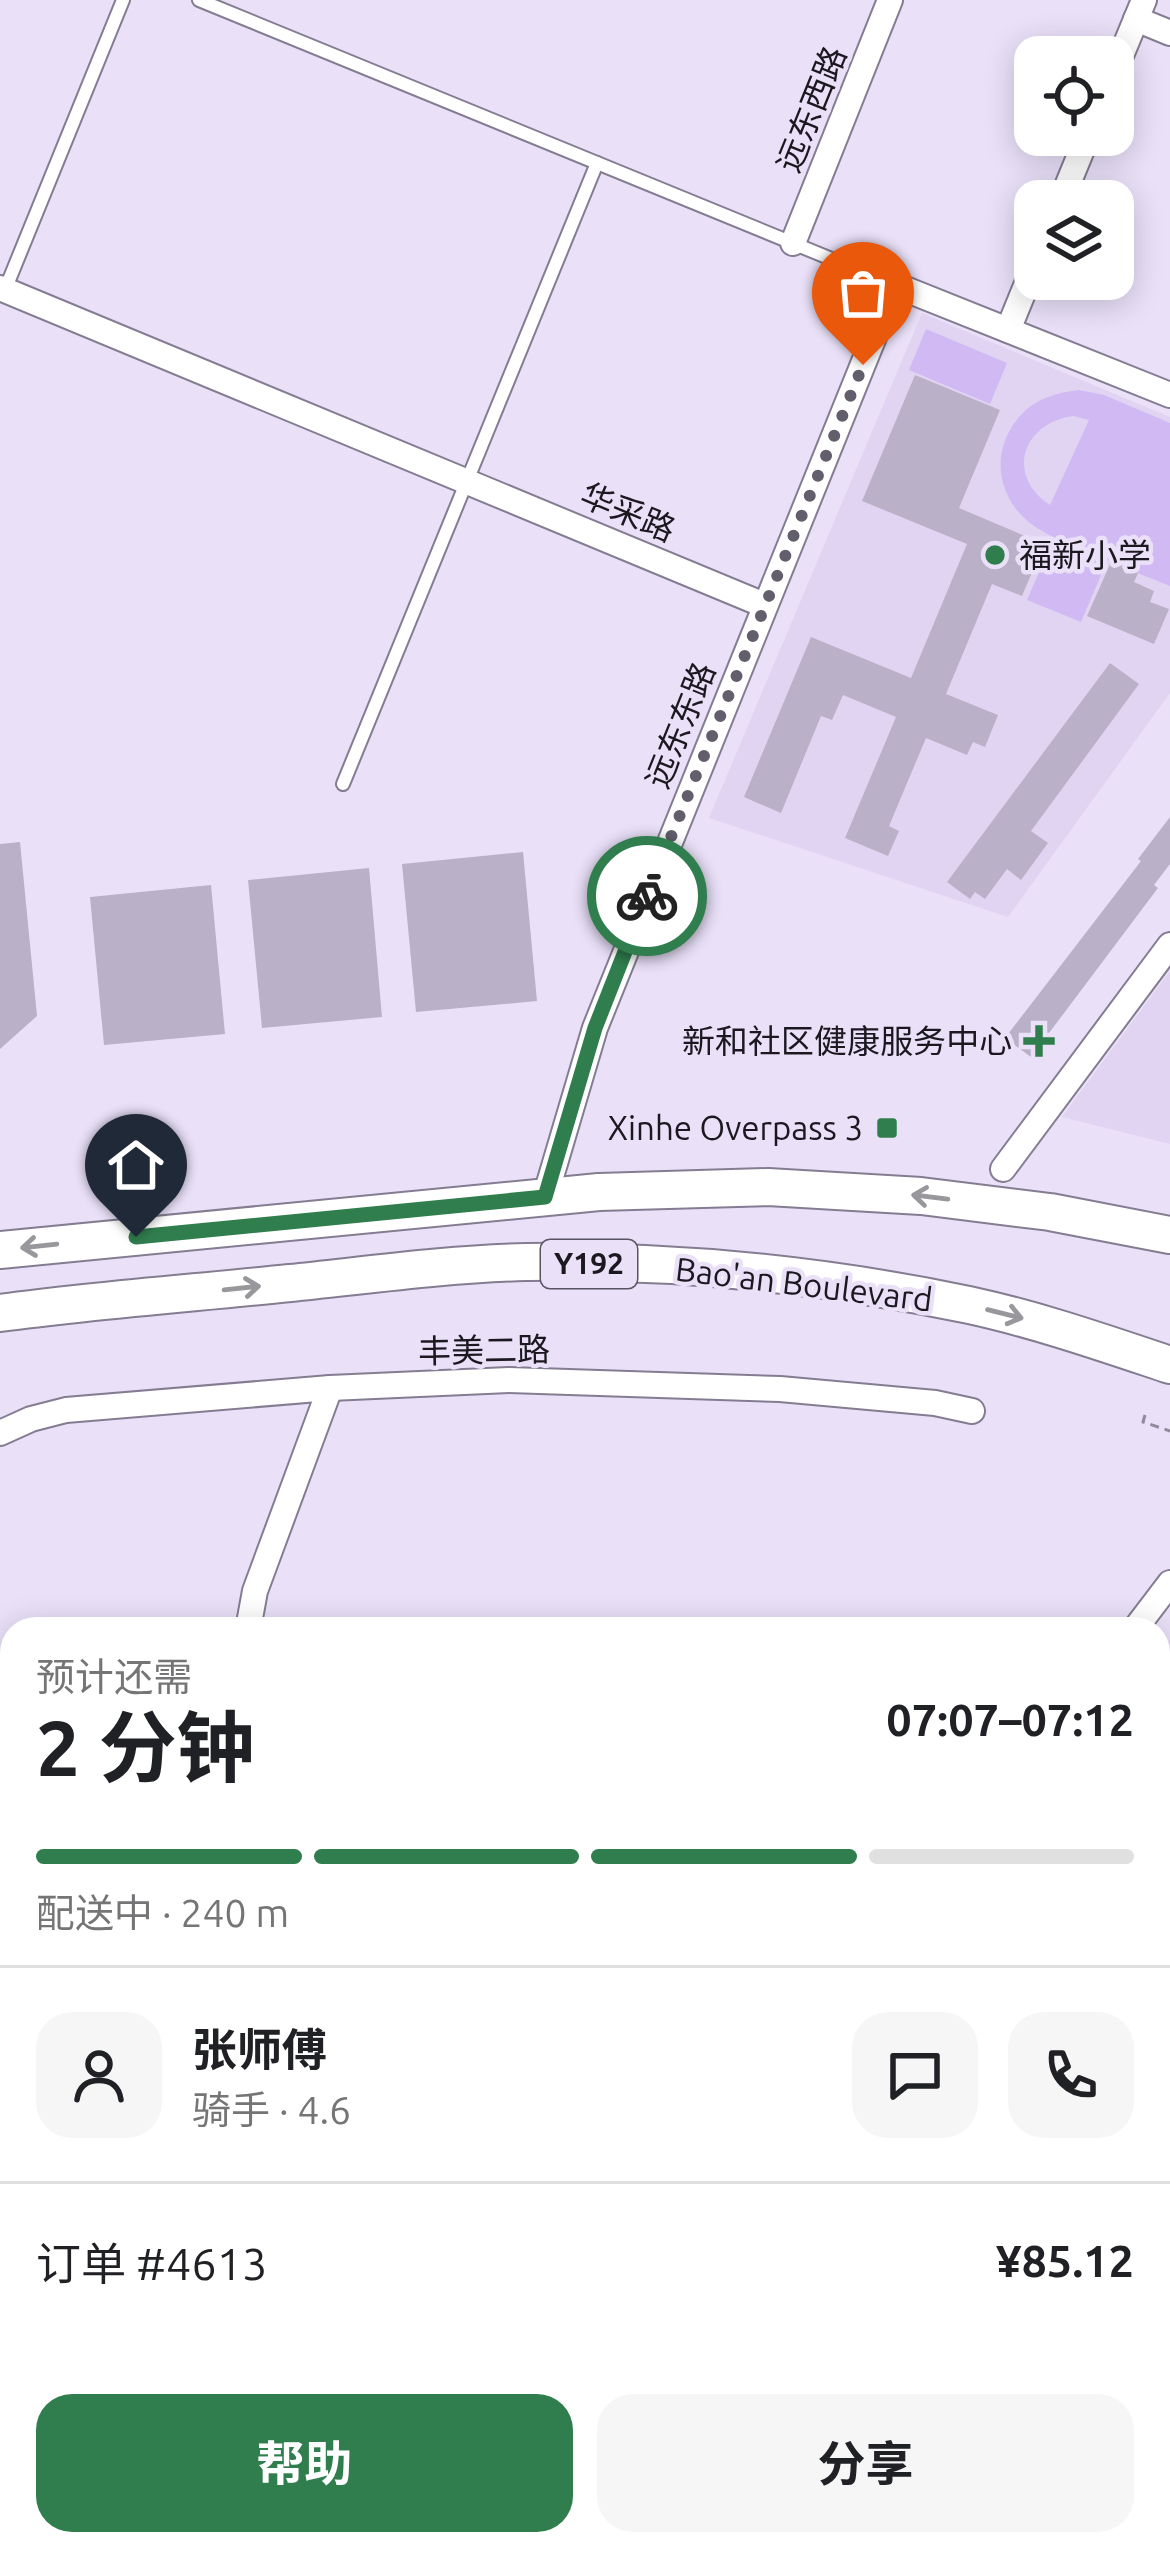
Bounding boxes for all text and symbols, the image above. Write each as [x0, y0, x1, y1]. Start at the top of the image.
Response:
map controls [1014, 36, 1134, 300]
button: locate [1014, 36, 1134, 156]
street label: 远东西路 [769, 41, 852, 177]
button: layers [1014, 180, 1134, 300]
pin [812, 242, 914, 365]
icon: bag [830, 260, 896, 326]
street label: 华采路 [575, 475, 681, 548]
place label: 福新小学 [1019, 536, 1151, 573]
marker: 福新小学 [982, 542, 1008, 568]
street label: 远东东路 [638, 657, 721, 793]
courier [587, 836, 707, 956]
icon: bike [614, 863, 680, 929]
place label: 新和社区健康服务中心 [682, 1022, 1012, 1059]
marker: 新和社区健康服务中心 [1023, 1025, 1055, 1057]
place label: Xinhe Overpass 3 [608, 1109, 863, 1146]
pin [85, 1114, 187, 1237]
marker: Xinhe Overpass 3 [874, 1115, 900, 1141]
icon: home [103, 1132, 169, 1198]
one-way arrow [911, 1186, 950, 1208]
one-way arrow [20, 1236, 59, 1258]
road number: Y192 [541, 1240, 637, 1288]
street label: Bao'an Boulevard [673, 1249, 935, 1318]
one-way arrow [222, 1276, 261, 1299]
one-way arrow [985, 1305, 1023, 1327]
street label: 丰美二路 [418, 1330, 550, 1369]
text: 预计还需 [36, 1655, 192, 1698]
text: 07:07–07:12 [886, 1694, 1134, 1745]
text: 2 分钟 [36, 1703, 254, 1791]
text: 配送中 · 240 m [36, 1891, 289, 1934]
button: person [36, 2012, 162, 2138]
button: chat [852, 2012, 978, 2138]
button: phone [1008, 2012, 1134, 2138]
text: 张师傅 [192, 2024, 327, 2075]
text: 骑手 · 4.6 [192, 2088, 351, 2131]
text: ¥85.12 [996, 2235, 1134, 2286]
text: 订单 #4613 [36, 2238, 267, 2289]
button: 帮助 [36, 2394, 573, 2532]
button: 分享 [597, 2394, 1134, 2532]

